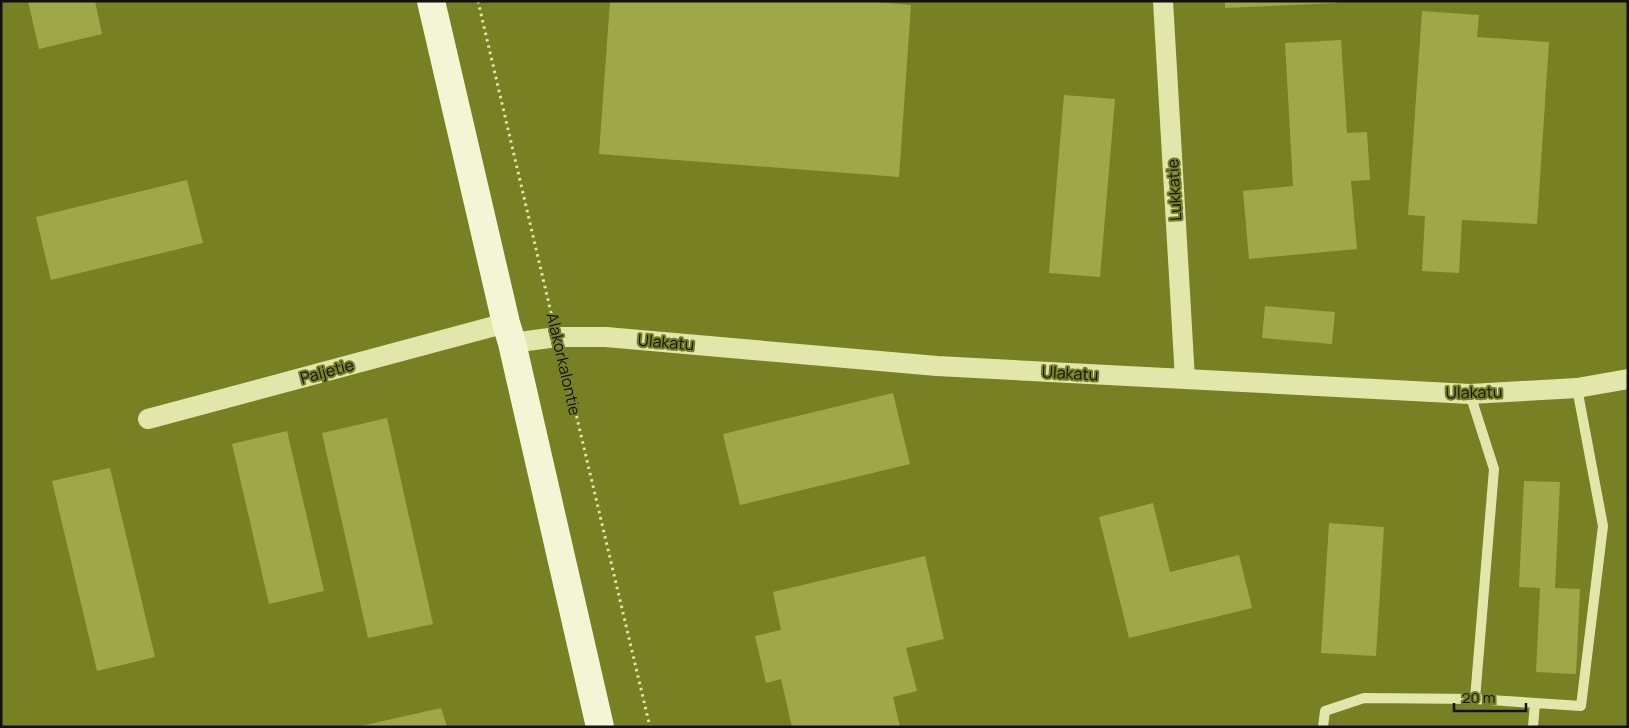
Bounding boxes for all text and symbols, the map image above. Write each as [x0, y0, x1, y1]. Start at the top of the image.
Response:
street label: Lukkatie [1161, 158, 1187, 222]
street label: Alakorkalontie [541, 310, 587, 418]
street label: Ulakatu [637, 329, 695, 355]
street label: Paljetie [298, 353, 356, 389]
street label: Ulakatu [1041, 361, 1099, 385]
street label: Ulakatu [1446, 381, 1502, 403]
scale bar [1454, 680, 1526, 712]
text: 20 m [1462, 687, 1495, 708]

